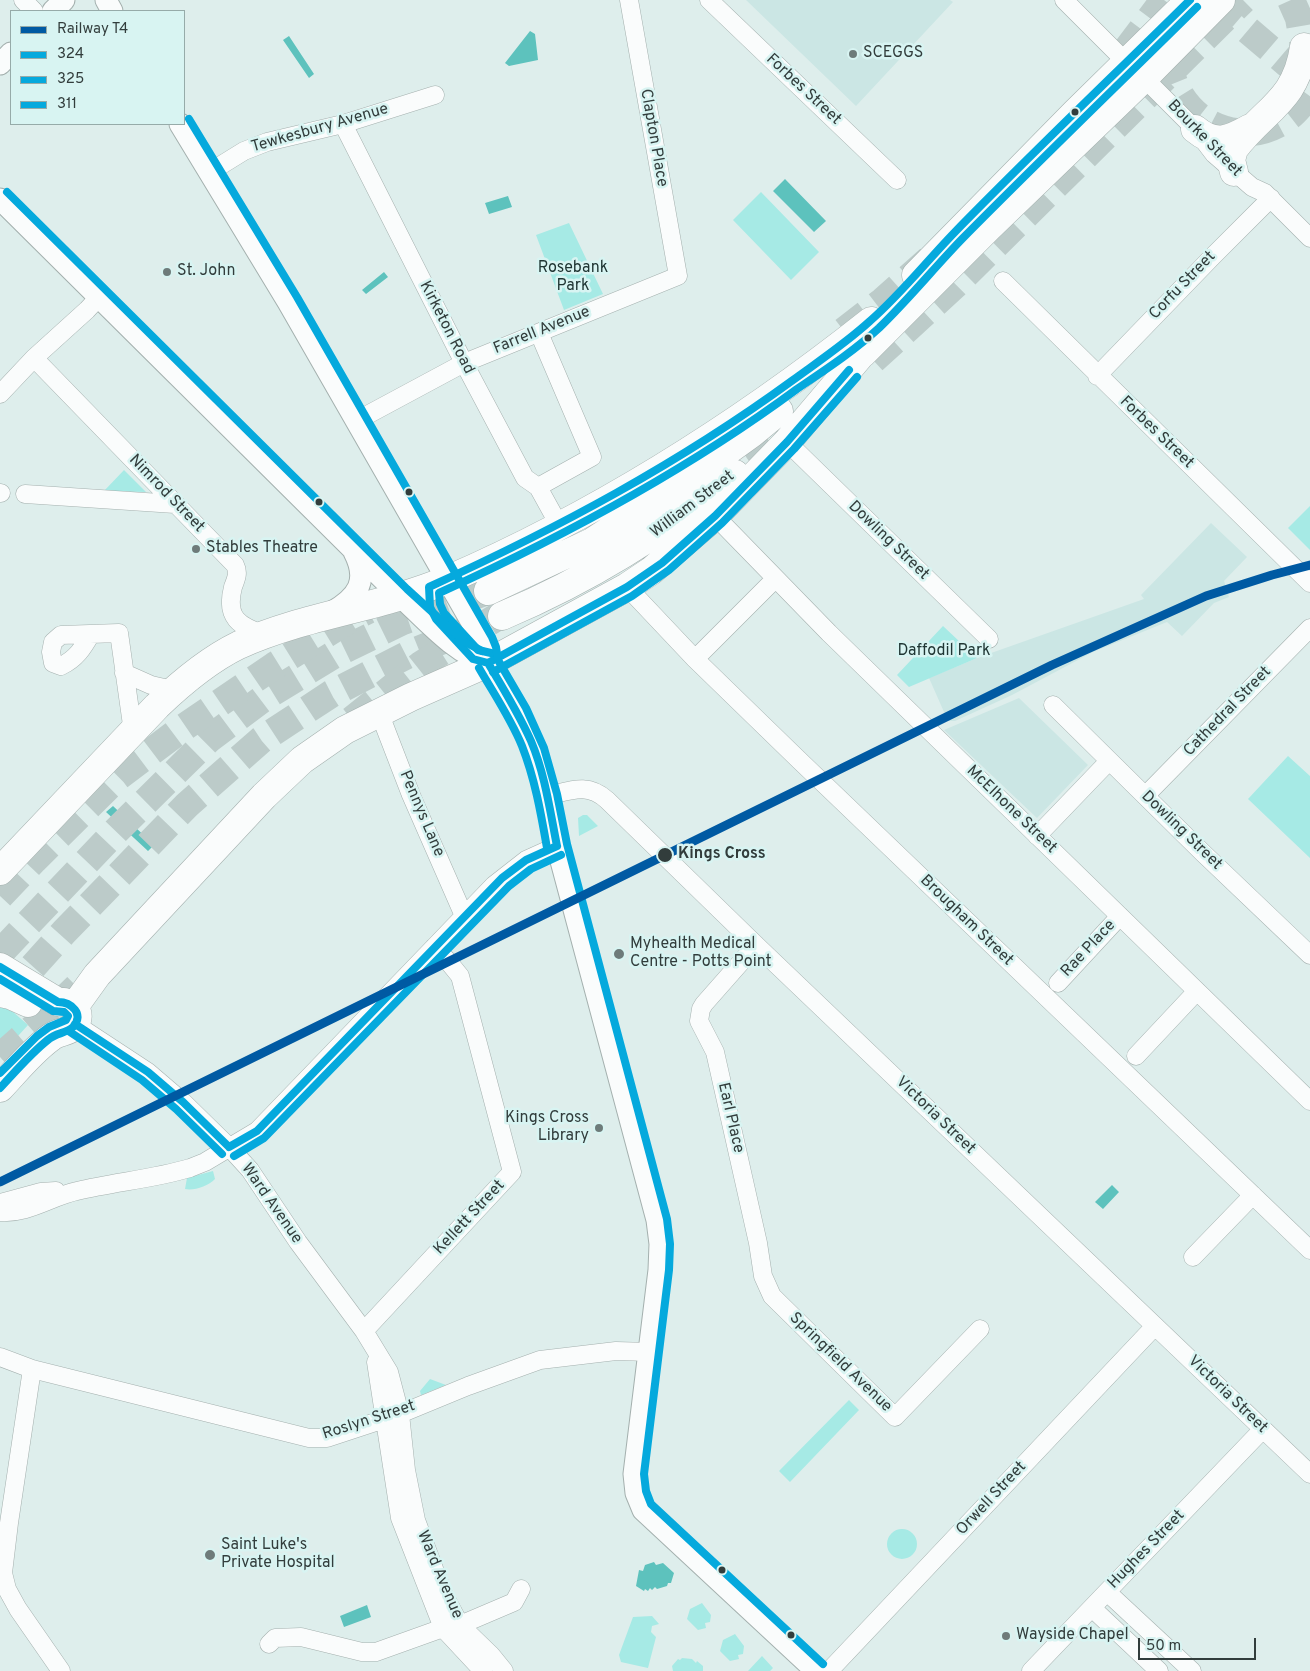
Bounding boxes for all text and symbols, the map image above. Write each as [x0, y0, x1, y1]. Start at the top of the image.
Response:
legend [10, 10, 185, 125]
text: Railway T4 [57, 20, 128, 39]
place label: SCEGGS [863, 44, 923, 64]
text: 324 [57, 45, 84, 64]
marker: SCEGGS [847, 48, 859, 60]
street label: Forbes Street [761, 50, 845, 130]
text: 325 [57, 70, 84, 89]
street label: Clapton Place [635, 87, 671, 189]
text: 311 [57, 95, 77, 114]
street label: Bourke Street [1163, 97, 1245, 181]
street label: Tewkesbury Avenue [249, 100, 391, 158]
unlabelled marker [1070, 107, 1080, 117]
street label: Corfu Street [1146, 248, 1220, 324]
park label: Rosebank Park [538, 259, 608, 297]
place label: St. John [177, 262, 235, 282]
marker: St. John [161, 266, 173, 278]
street label: Kirketon Road [414, 278, 478, 378]
street label: Farrell Avenue [491, 303, 593, 359]
unlabelled marker [863, 333, 873, 343]
street label: Forbes Street [1115, 393, 1197, 473]
street label: Nimrod Street [124, 451, 208, 537]
street label: William Street [647, 467, 739, 543]
unlabelled marker [404, 487, 414, 497]
unlabelled marker [314, 497, 324, 507]
street label: Dowling Street [843, 498, 933, 584]
place label: Stables Theatre [206, 539, 318, 559]
marker: Stables Theatre [190, 543, 202, 555]
park label: Daffodil Park [897, 642, 991, 662]
street label: Cathedral Street [1180, 663, 1276, 761]
street label: McElhone Street [962, 762, 1060, 858]
street label: Pennys Lane [394, 768, 448, 860]
street label: Dowling Street [1136, 788, 1226, 874]
place label: Kings Cross [678, 845, 766, 865]
marker: Kings Cross [656, 846, 674, 864]
street label: Brougham Street [915, 872, 1017, 970]
street label: Rae Place [1058, 916, 1120, 982]
place label: Myhealth Medical Centre - Potts Point [630, 935, 772, 973]
marker: Myhealth Medical Centre - Potts Point [612, 947, 626, 961]
street label: Victoria Street [891, 1073, 979, 1159]
street label: Earl Place [713, 1081, 747, 1155]
place label: Kings Cross Library [505, 1109, 589, 1147]
marker: Kings Cross Library [593, 1122, 605, 1134]
street label: Ward Avenue [236, 1160, 306, 1248]
street label: Kellett Street [430, 1177, 510, 1259]
street label: Springfield Avenue [785, 1309, 895, 1417]
street label: Victoria Street [1183, 1352, 1271, 1438]
street label: Roslyn Street [320, 1397, 418, 1445]
street label: Orwell Street [953, 1458, 1031, 1540]
street label: Hughes Street [1105, 1507, 1189, 1593]
street label: Ward Avenue [412, 1528, 466, 1622]
place label: Saint Luke's Private Hospital [221, 1536, 335, 1574]
marker: Saint Luke's Private Hospital [203, 1548, 217, 1562]
unlabelled marker [717, 1565, 727, 1575]
place label: Wayside Chapel [1016, 1626, 1129, 1646]
scale bar [1140, 1628, 1258, 1660]
unlabelled marker [786, 1630, 796, 1640]
marker: Wayside Chapel [1000, 1630, 1012, 1642]
text: 50 m [1146, 1637, 1181, 1656]

